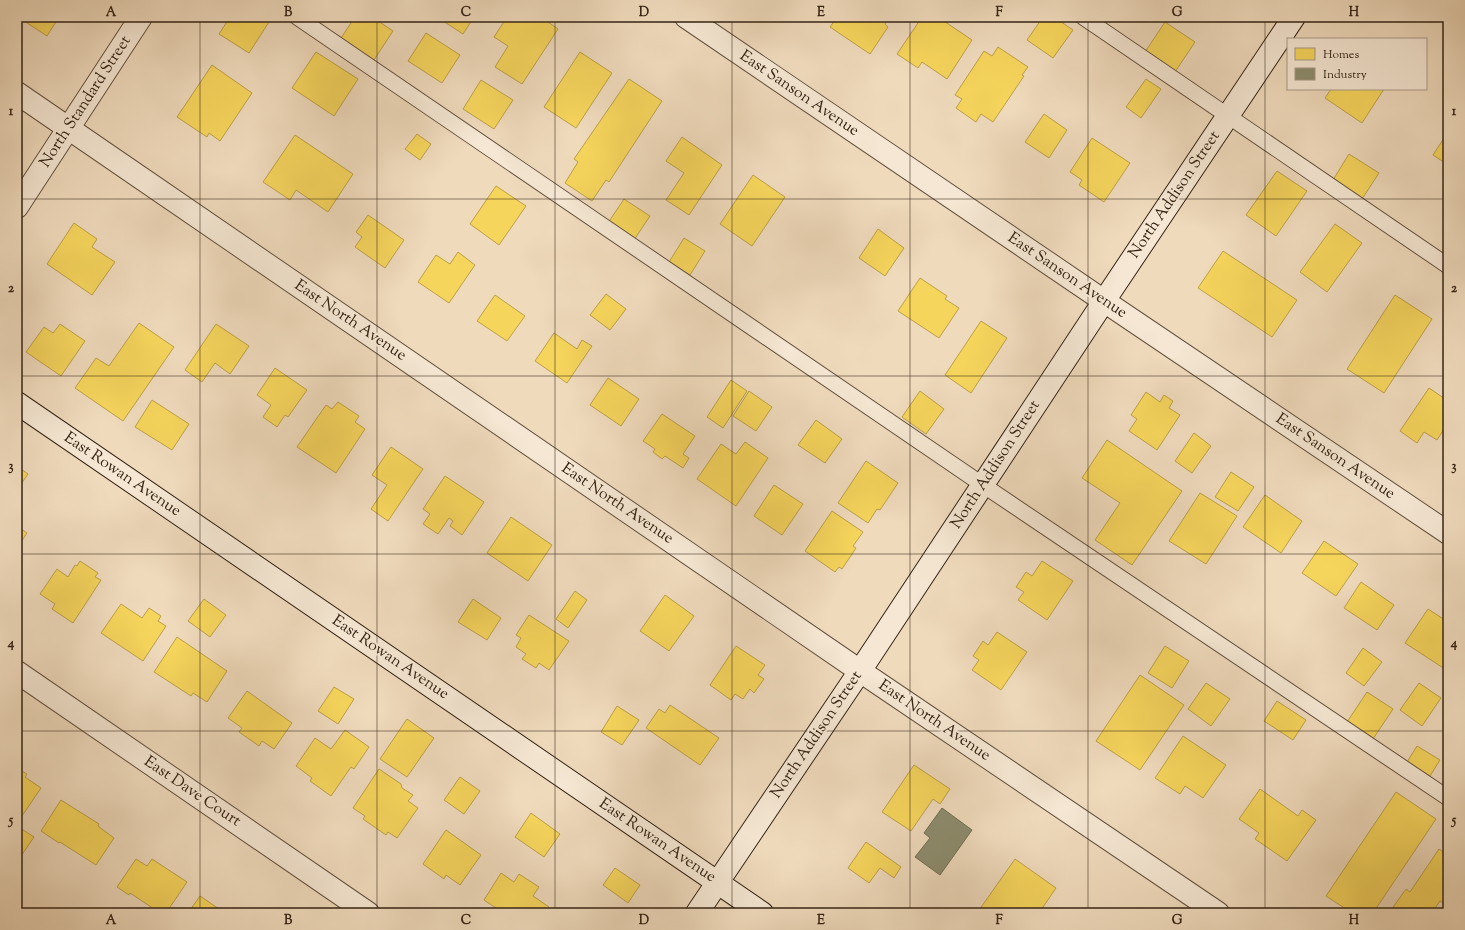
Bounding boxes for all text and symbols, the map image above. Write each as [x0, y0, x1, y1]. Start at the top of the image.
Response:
text: A [106, 4, 117, 22]
text: B [284, 4, 293, 22]
text: C [461, 4, 471, 22]
text: D [639, 4, 649, 22]
text: E [817, 4, 825, 22]
text: F [995, 4, 1003, 22]
text: G [1172, 4, 1183, 22]
text: H [1349, 4, 1360, 22]
street label: North Standard Street [35, 31, 138, 173]
legend [1287, 38, 1427, 90]
street label: East Sanson Avenue [735, 45, 863, 143]
text: Homes [1323, 46, 1359, 64]
text: Industry [1323, 66, 1367, 84]
text: 1 [9, 103, 14, 121]
text: 1 [1452, 103, 1457, 121]
street label: North Addison Street [1124, 126, 1227, 263]
street label: East Sanson Avenue [1003, 227, 1131, 325]
street label: East North Avenue [289, 275, 411, 367]
text: 2 [8, 280, 15, 298]
text: 2 [1451, 280, 1458, 298]
street label: North Addison Street [946, 396, 1047, 534]
street label: East Sanson Avenue [1271, 408, 1399, 506]
street label: East Rowan Avenue [59, 427, 185, 523]
text: 3 [8, 458, 14, 476]
street label: East North Avenue [556, 458, 678, 550]
text: 3 [1451, 458, 1457, 476]
street label: East Rowan Avenue [327, 610, 453, 706]
text: 4 [7, 635, 15, 653]
text: 4 [1450, 635, 1458, 653]
street label: North Addison Street [766, 666, 869, 803]
street label: East North Avenue [873, 675, 995, 767]
street label: East Dave Court [139, 751, 246, 833]
street label: East Rowan Avenue [594, 793, 720, 889]
text: 5 [8, 812, 14, 830]
text: 5 [1451, 812, 1457, 830]
text: A [106, 912, 117, 930]
text: B [284, 912, 293, 930]
text: C [461, 912, 471, 930]
text: D [639, 912, 649, 930]
text: E [817, 912, 825, 930]
text: F [995, 912, 1003, 930]
text: G [1172, 912, 1183, 930]
text: H [1349, 912, 1360, 930]

